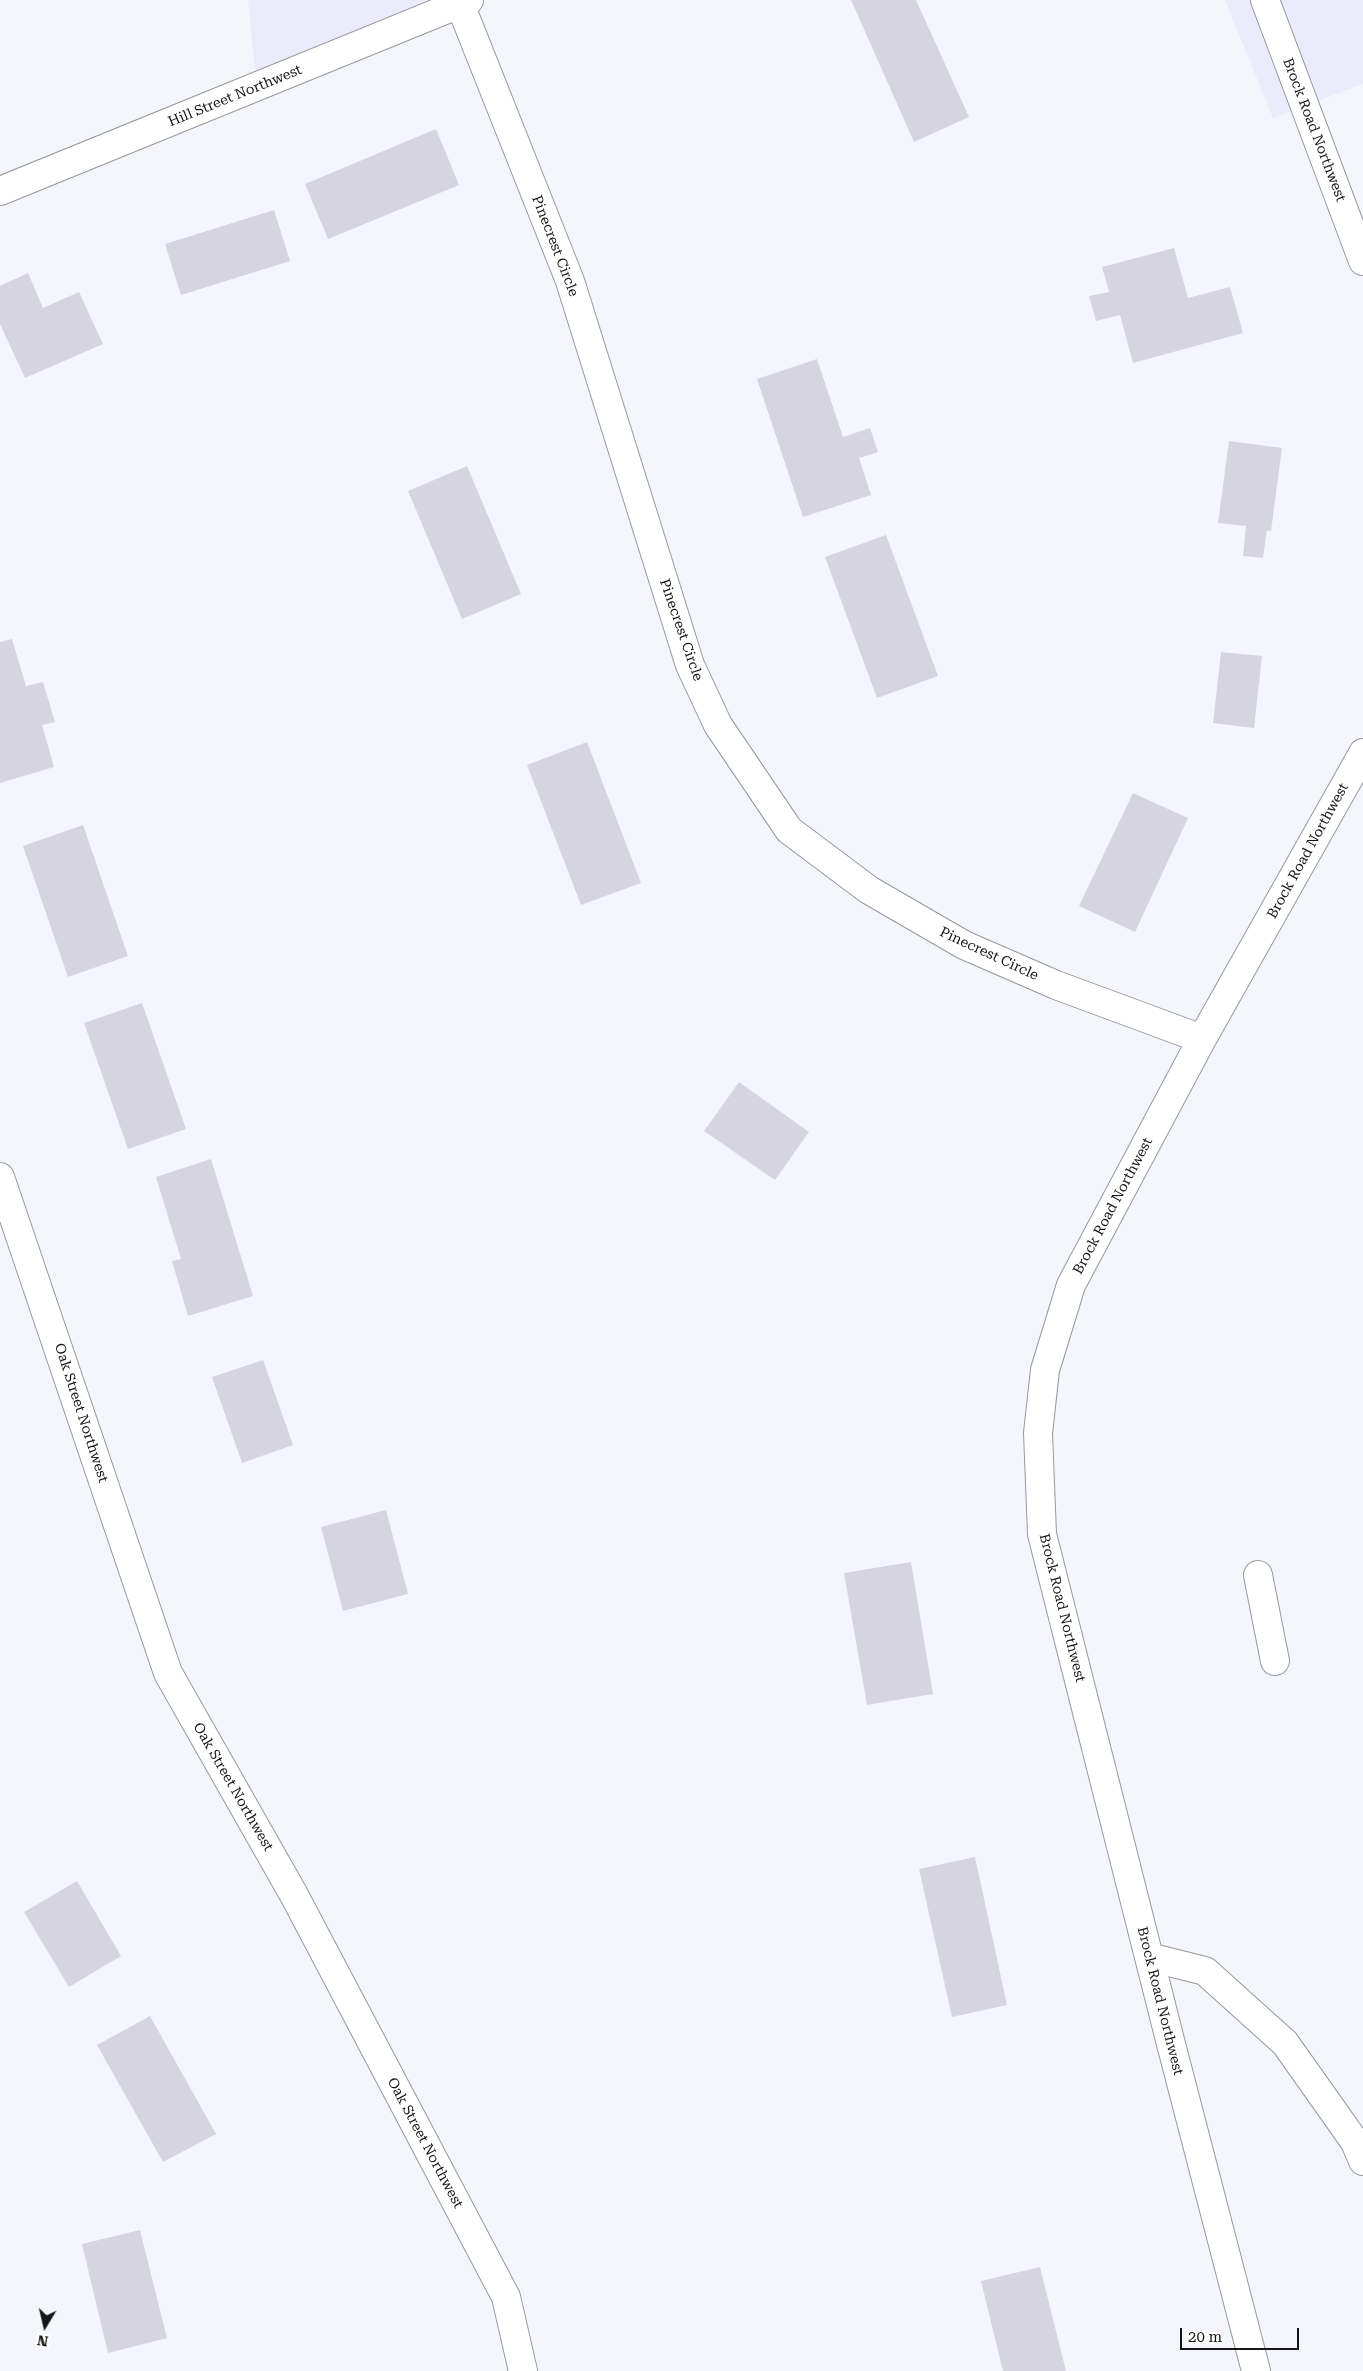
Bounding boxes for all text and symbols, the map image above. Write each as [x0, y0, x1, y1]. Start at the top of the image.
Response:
street label: Brock Road Northwest [1279, 56, 1349, 204]
street label: Hill Street Northwest [166, 61, 304, 131]
street label: Pinecrest Circle [528, 193, 582, 299]
street label: Pinecrest Circle [656, 577, 706, 683]
street label: Brock Road Northwest [1264, 780, 1352, 922]
street label: Pinecrest Circle [937, 924, 1041, 984]
street label: Brock Road Northwest [1070, 1135, 1156, 1277]
street label: Oak Street Northwest [51, 1341, 111, 1485]
street label: Brock Road Northwest [1035, 1532, 1089, 1684]
street label: Oak Street Northwest [189, 1720, 277, 1854]
street label: Brock Road Northwest [1133, 1925, 1187, 2077]
street label: Oak Street Northwest [383, 2075, 467, 2211]
north arrow [20, 2301, 70, 2351]
scale bar [1183, 2318, 1302, 2350]
text: 20 m [1188, 2328, 1222, 2346]
text: N [36, 2332, 49, 2350]

